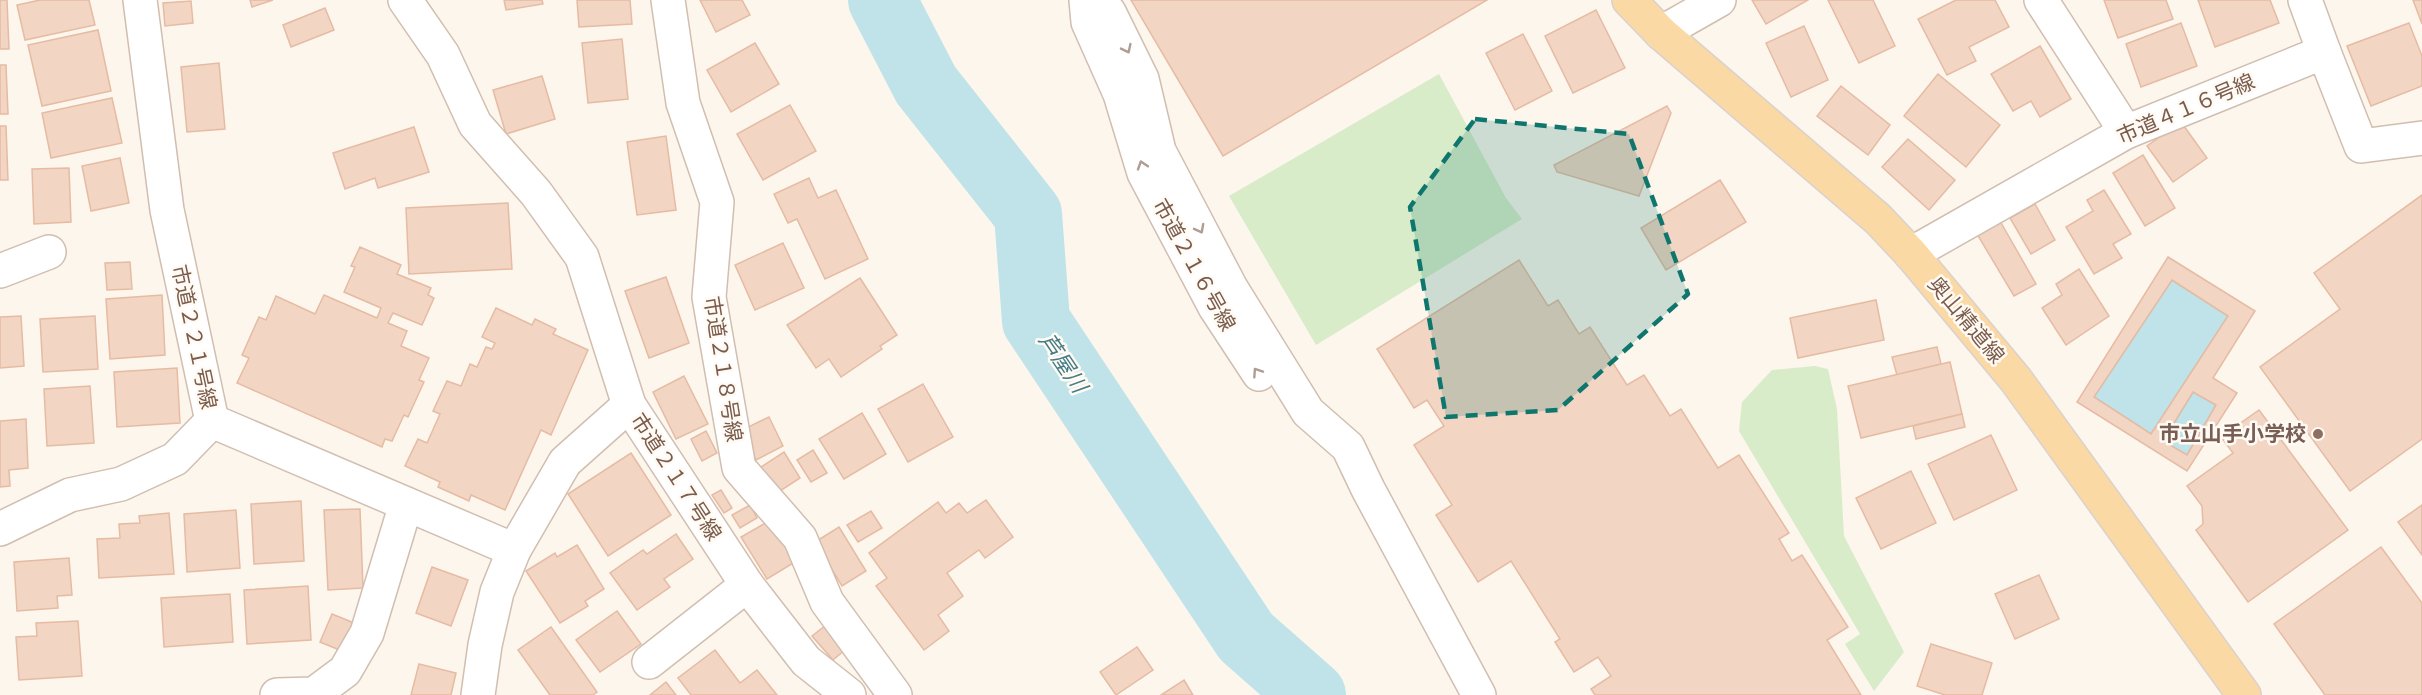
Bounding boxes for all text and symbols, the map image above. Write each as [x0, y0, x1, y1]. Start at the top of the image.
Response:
one-way arrow [1120, 43, 1131, 53]
street label: 市道４１６号線 [2113, 67, 2259, 151]
one-way arrow [1137, 160, 1149, 171]
street label: 市道２１６号線 [1146, 194, 1242, 336]
one-way arrow [1193, 222, 1204, 233]
street label: 市道２２１号線 [165, 262, 223, 412]
street label: 奥山精道線 [1922, 271, 2010, 369]
street label: 市道２１８号線 [698, 294, 748, 444]
water label: 芦屋川 [1033, 328, 1095, 400]
one-way arrow [1253, 367, 1264, 378]
street label: 市道２１７号線 [624, 408, 728, 546]
place label: 市立山手小学校 [2159, 420, 2306, 448]
marker: 市立山手小学校 [2311, 427, 2325, 441]

